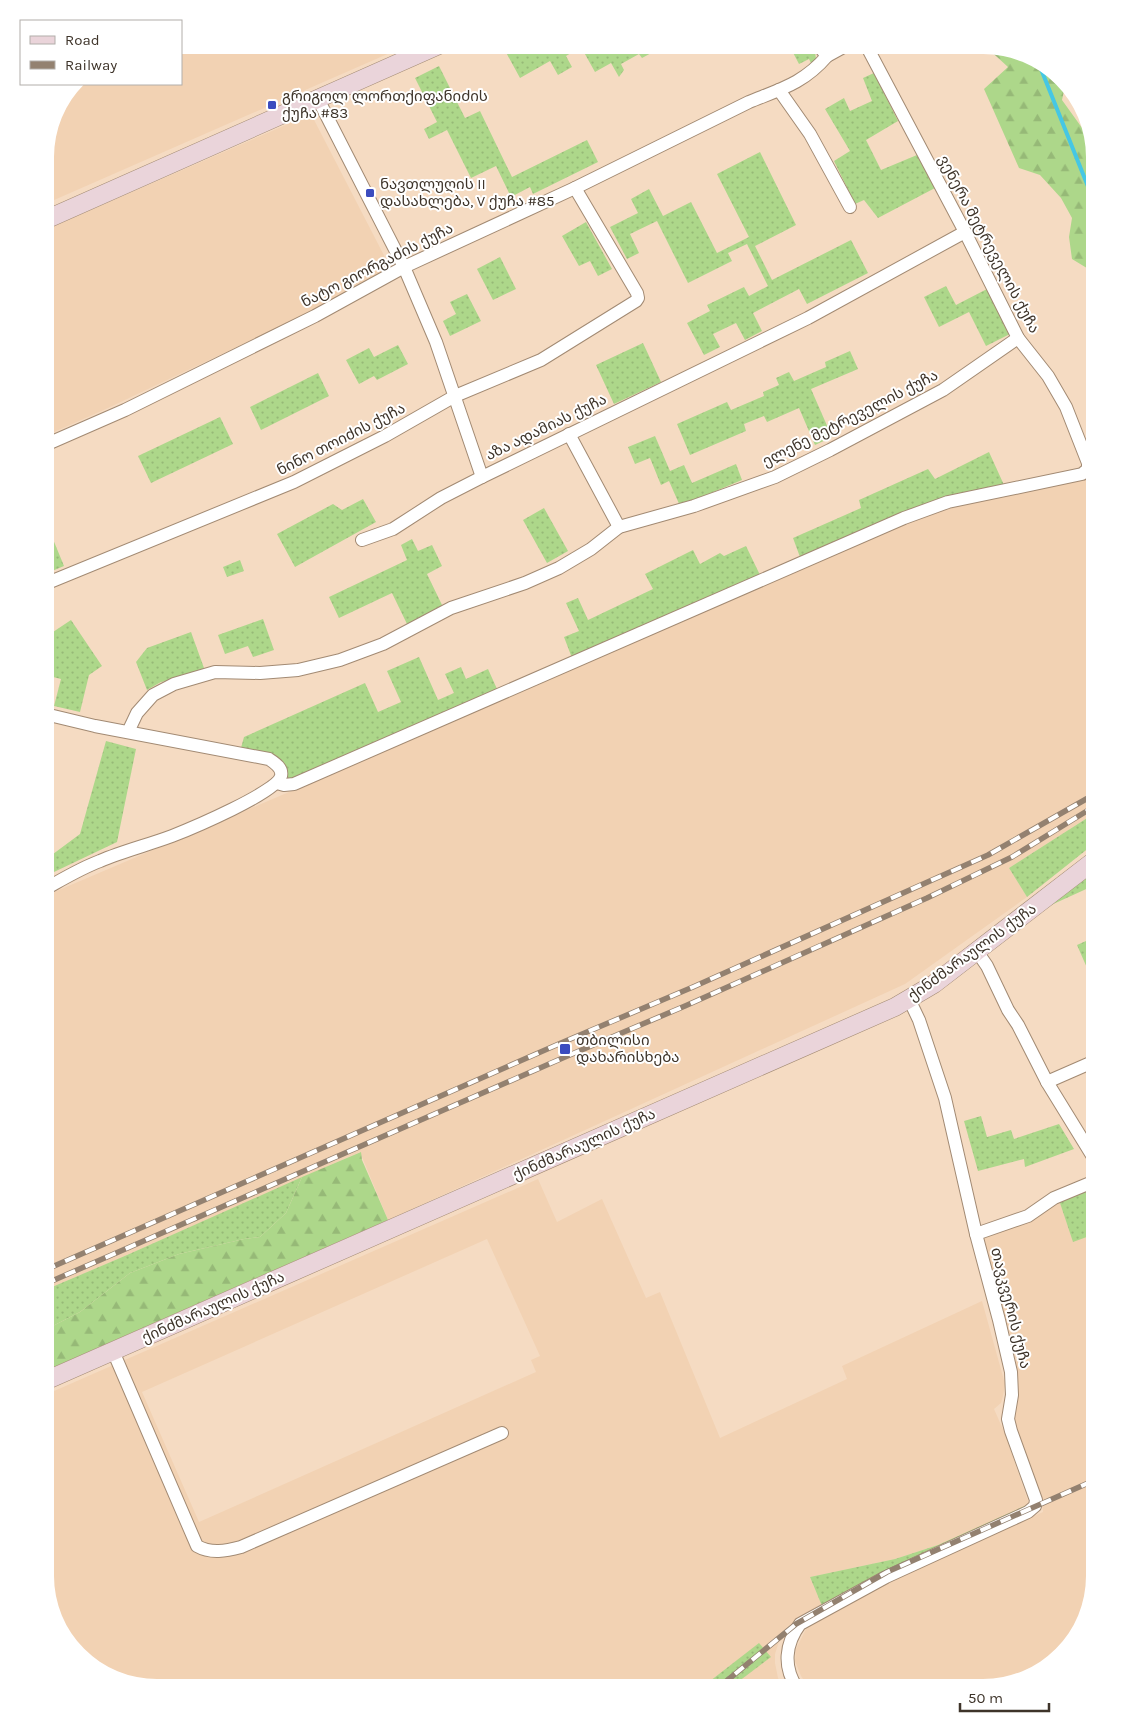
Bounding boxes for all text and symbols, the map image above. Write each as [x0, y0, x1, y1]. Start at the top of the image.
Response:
legend [20, 20, 182, 85]
text: Road [65, 31, 100, 49]
text: Railway [65, 56, 117, 74]
place label: გრიგოლ ლორთქიფანიძის ქუჩა #83 [282, 87, 488, 122]
marker: გრიგოლ ლორთქიფანიძის ქუჩა #83 [266, 99, 278, 111]
street label: ვენერა მეტრეველის ქუჩა [934, 152, 1044, 336]
place label: ნავთლუღის II დასახლება, V ქუჩა #85 [380, 175, 555, 210]
marker: ნავთლუღის II დასახლება, V ქუჩა #85 [364, 187, 376, 199]
street label: ნატო გიორგაძის ქუჩა [298, 219, 456, 311]
street label: ელენე მეტრეველის ქუჩა [759, 366, 941, 470]
street label: აზა ადამიას ქუჩა [483, 390, 609, 464]
street label: ნინო თოიძის ქუჩა [274, 399, 408, 479]
street label: ქინძმარაულის ქუჩა [904, 899, 1040, 1005]
place label: თბილისი დახარისხება [576, 1031, 680, 1066]
marker: თბილისი დახარისხება [558, 1042, 572, 1056]
street label: ქინძმარაულის ქუჩა [510, 1104, 658, 1184]
street label: თავკვერის ქუჩა [987, 1246, 1035, 1370]
street label: ქინძმარაულის ქუჩა [139, 1267, 287, 1347]
scale bar [960, 1680, 1049, 1712]
text: 50 m [968, 1689, 1003, 1707]

